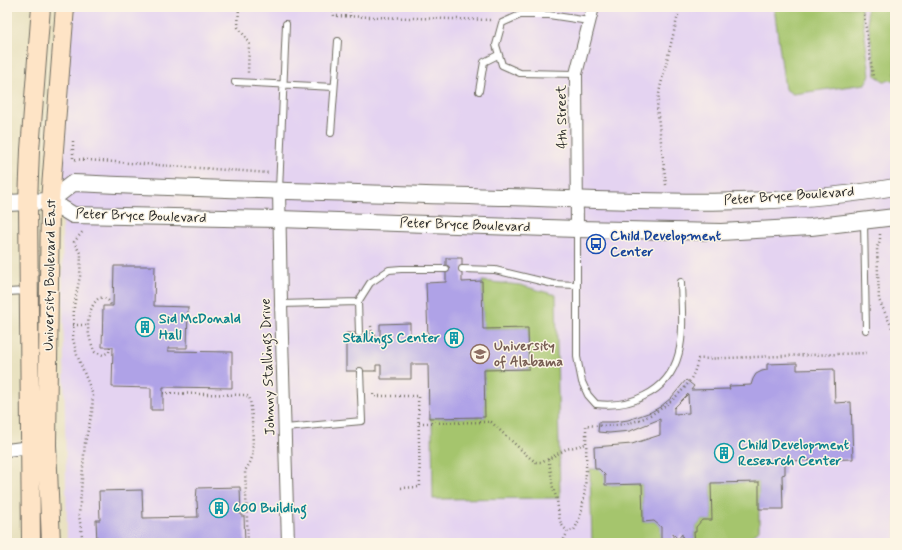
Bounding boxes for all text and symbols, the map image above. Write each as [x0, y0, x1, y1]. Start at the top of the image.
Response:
street label: 4th Street [552, 84, 572, 149]
street label: Peter Bryce Boulevard [723, 182, 855, 210]
street label: University Boulevard East [40, 199, 60, 351]
street label: Peter Bryce Boulevard [75, 205, 207, 227]
street label: Peter Bryce Boulevard [399, 214, 531, 236]
place label: Child Development Center [610, 227, 722, 261]
bus stop icon: Child Development Center [585, 233, 607, 255]
street label: Johnny Stallings Drive [257, 298, 281, 436]
place label: Sid McDonald Hall [159, 310, 241, 344]
building icon: Sid McDonald Hall [134, 316, 156, 338]
building icon: Stallings Center [443, 327, 465, 349]
place label: Stallings Center [343, 329, 440, 350]
place label: University of Alabama [494, 337, 563, 371]
school or university icon: University of Alabama [469, 343, 491, 365]
place label: Child Development Research Center [738, 436, 850, 470]
building icon: Child Development Research Center [713, 442, 735, 464]
building icon: 600 Building [208, 497, 230, 519]
place label: 600 Building [233, 499, 307, 520]

